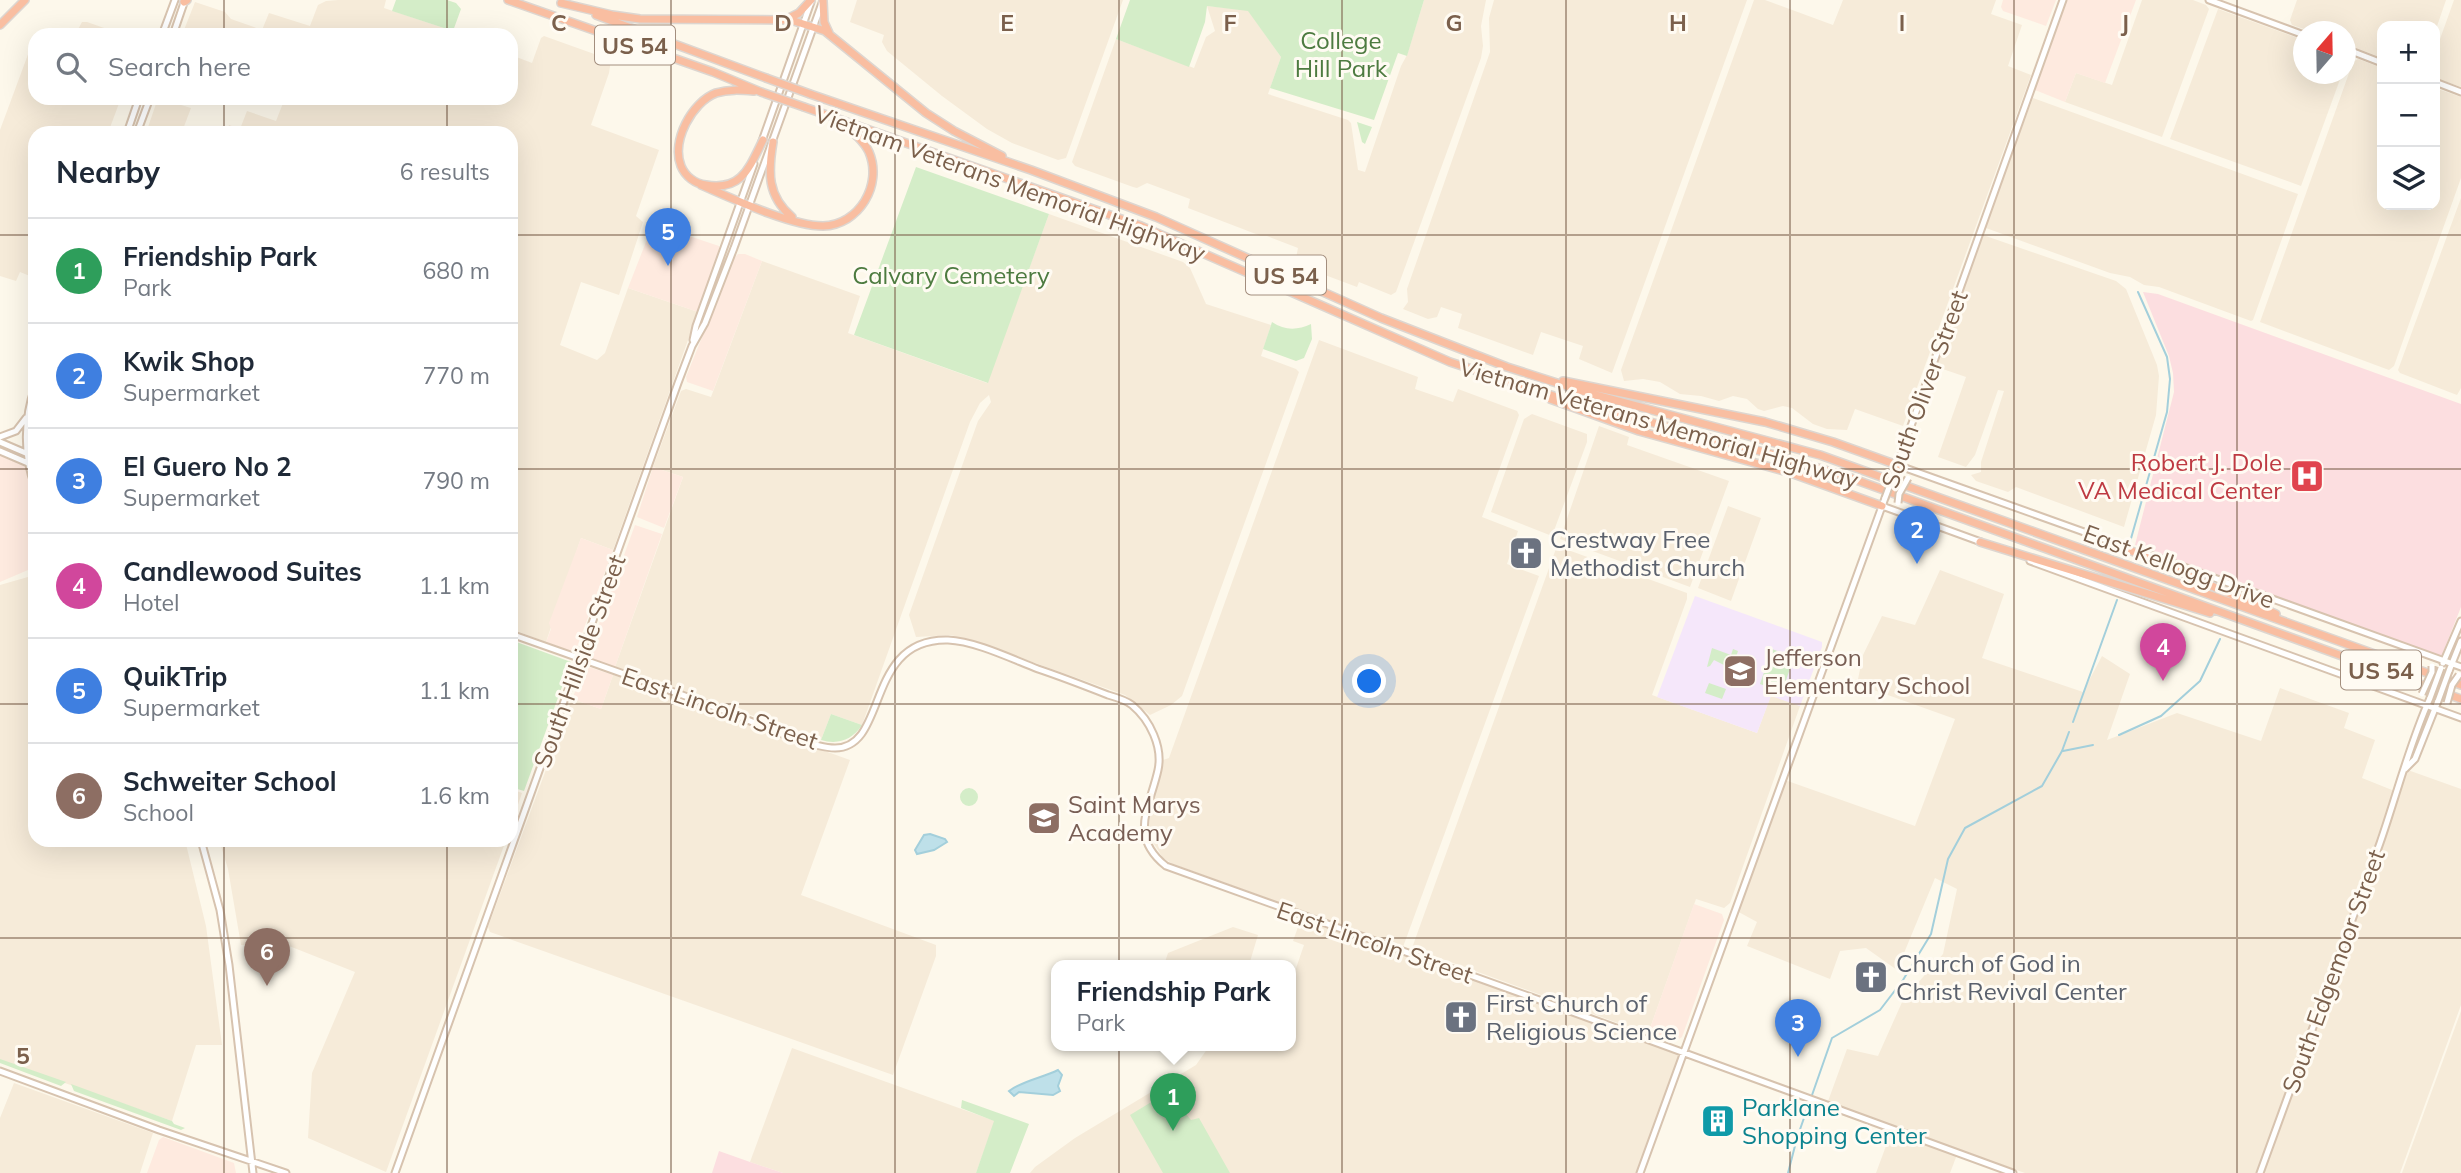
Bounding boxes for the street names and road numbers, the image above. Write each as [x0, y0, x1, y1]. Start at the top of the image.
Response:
road number: US 54 [595, 26, 675, 64]
street label: Vietnam Veterans Memorial Highway [810, 98, 1210, 268]
road number: US 54 [1246, 256, 1326, 294]
street label: South Oliver Street [1874, 286, 1974, 492]
street label: Vietnam Veterans Memorial Highway [1456, 352, 1862, 495]
street label: East Kellogg Drive [2079, 518, 2279, 614]
street label: South Hillside Street [527, 550, 631, 772]
road number: US 54 [2341, 650, 2421, 690]
street label: East Lincoln Street [618, 660, 822, 756]
street label: South Edgemoor Street [2275, 845, 2391, 1097]
street label: East Lincoln Street [1273, 894, 1477, 990]

